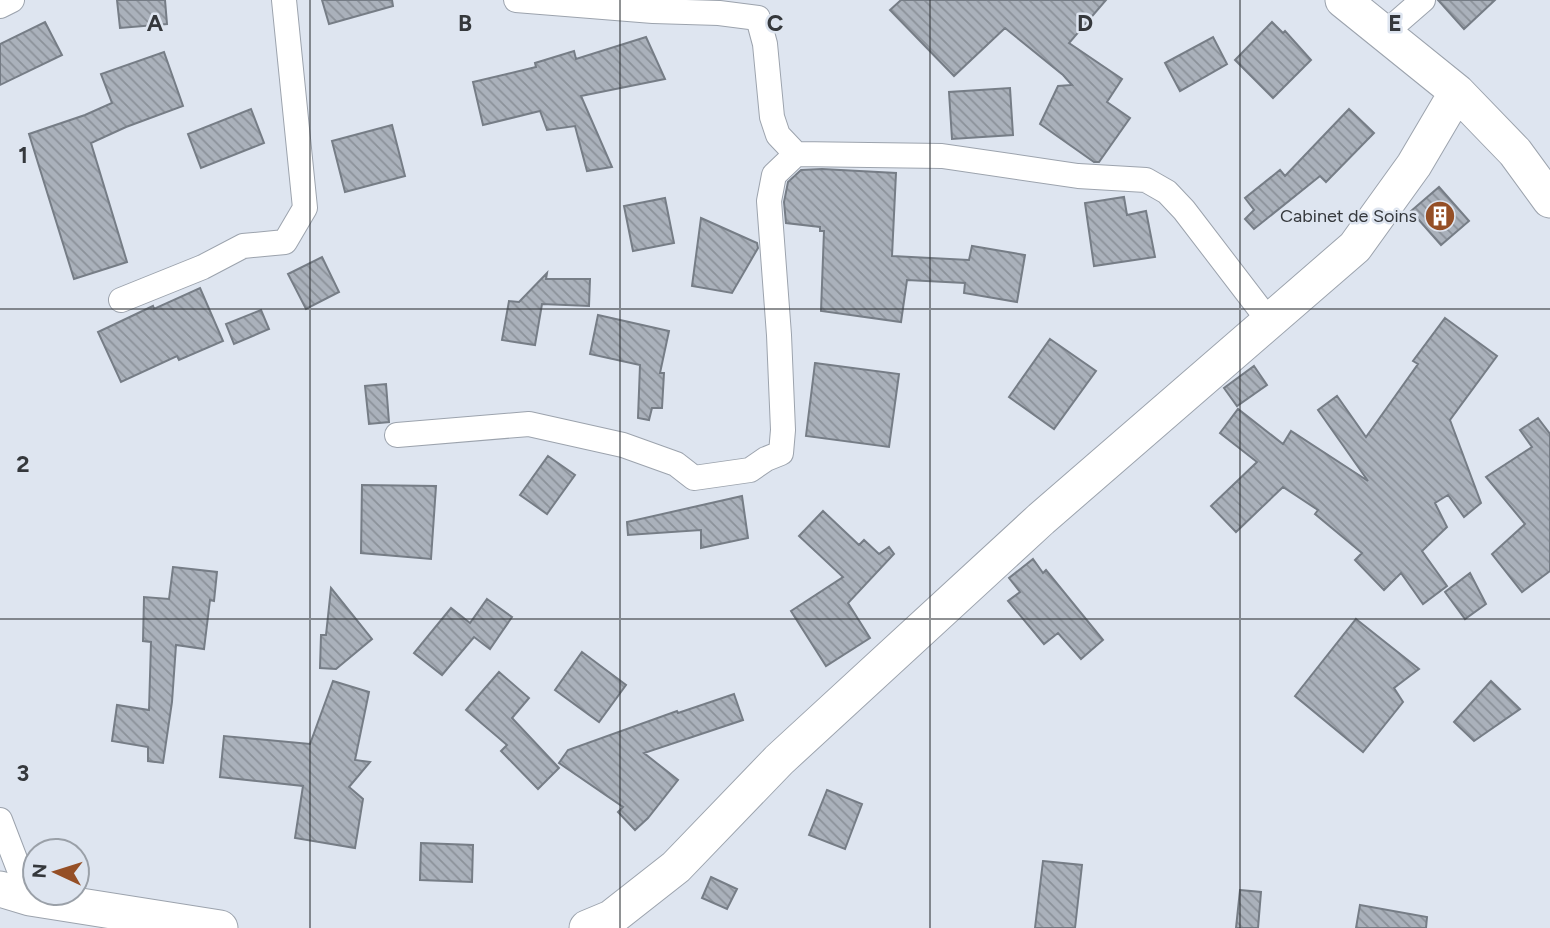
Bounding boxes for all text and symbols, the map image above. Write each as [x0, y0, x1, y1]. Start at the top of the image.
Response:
text: A [147, 9, 164, 37]
text: B [458, 9, 472, 37]
text: C [767, 9, 784, 37]
text: D [1077, 9, 1093, 37]
text: E [1388, 9, 1402, 37]
text: 1 [18, 141, 28, 169]
building icon: Cabinet de Soins [1423, 199, 1457, 233]
place label: Cabinet de Soins [1280, 205, 1417, 227]
text: 2 [16, 450, 30, 478]
text: 3 [17, 759, 29, 787]
north arrow [21, 837, 91, 907]
text: N [28, 863, 52, 879]

